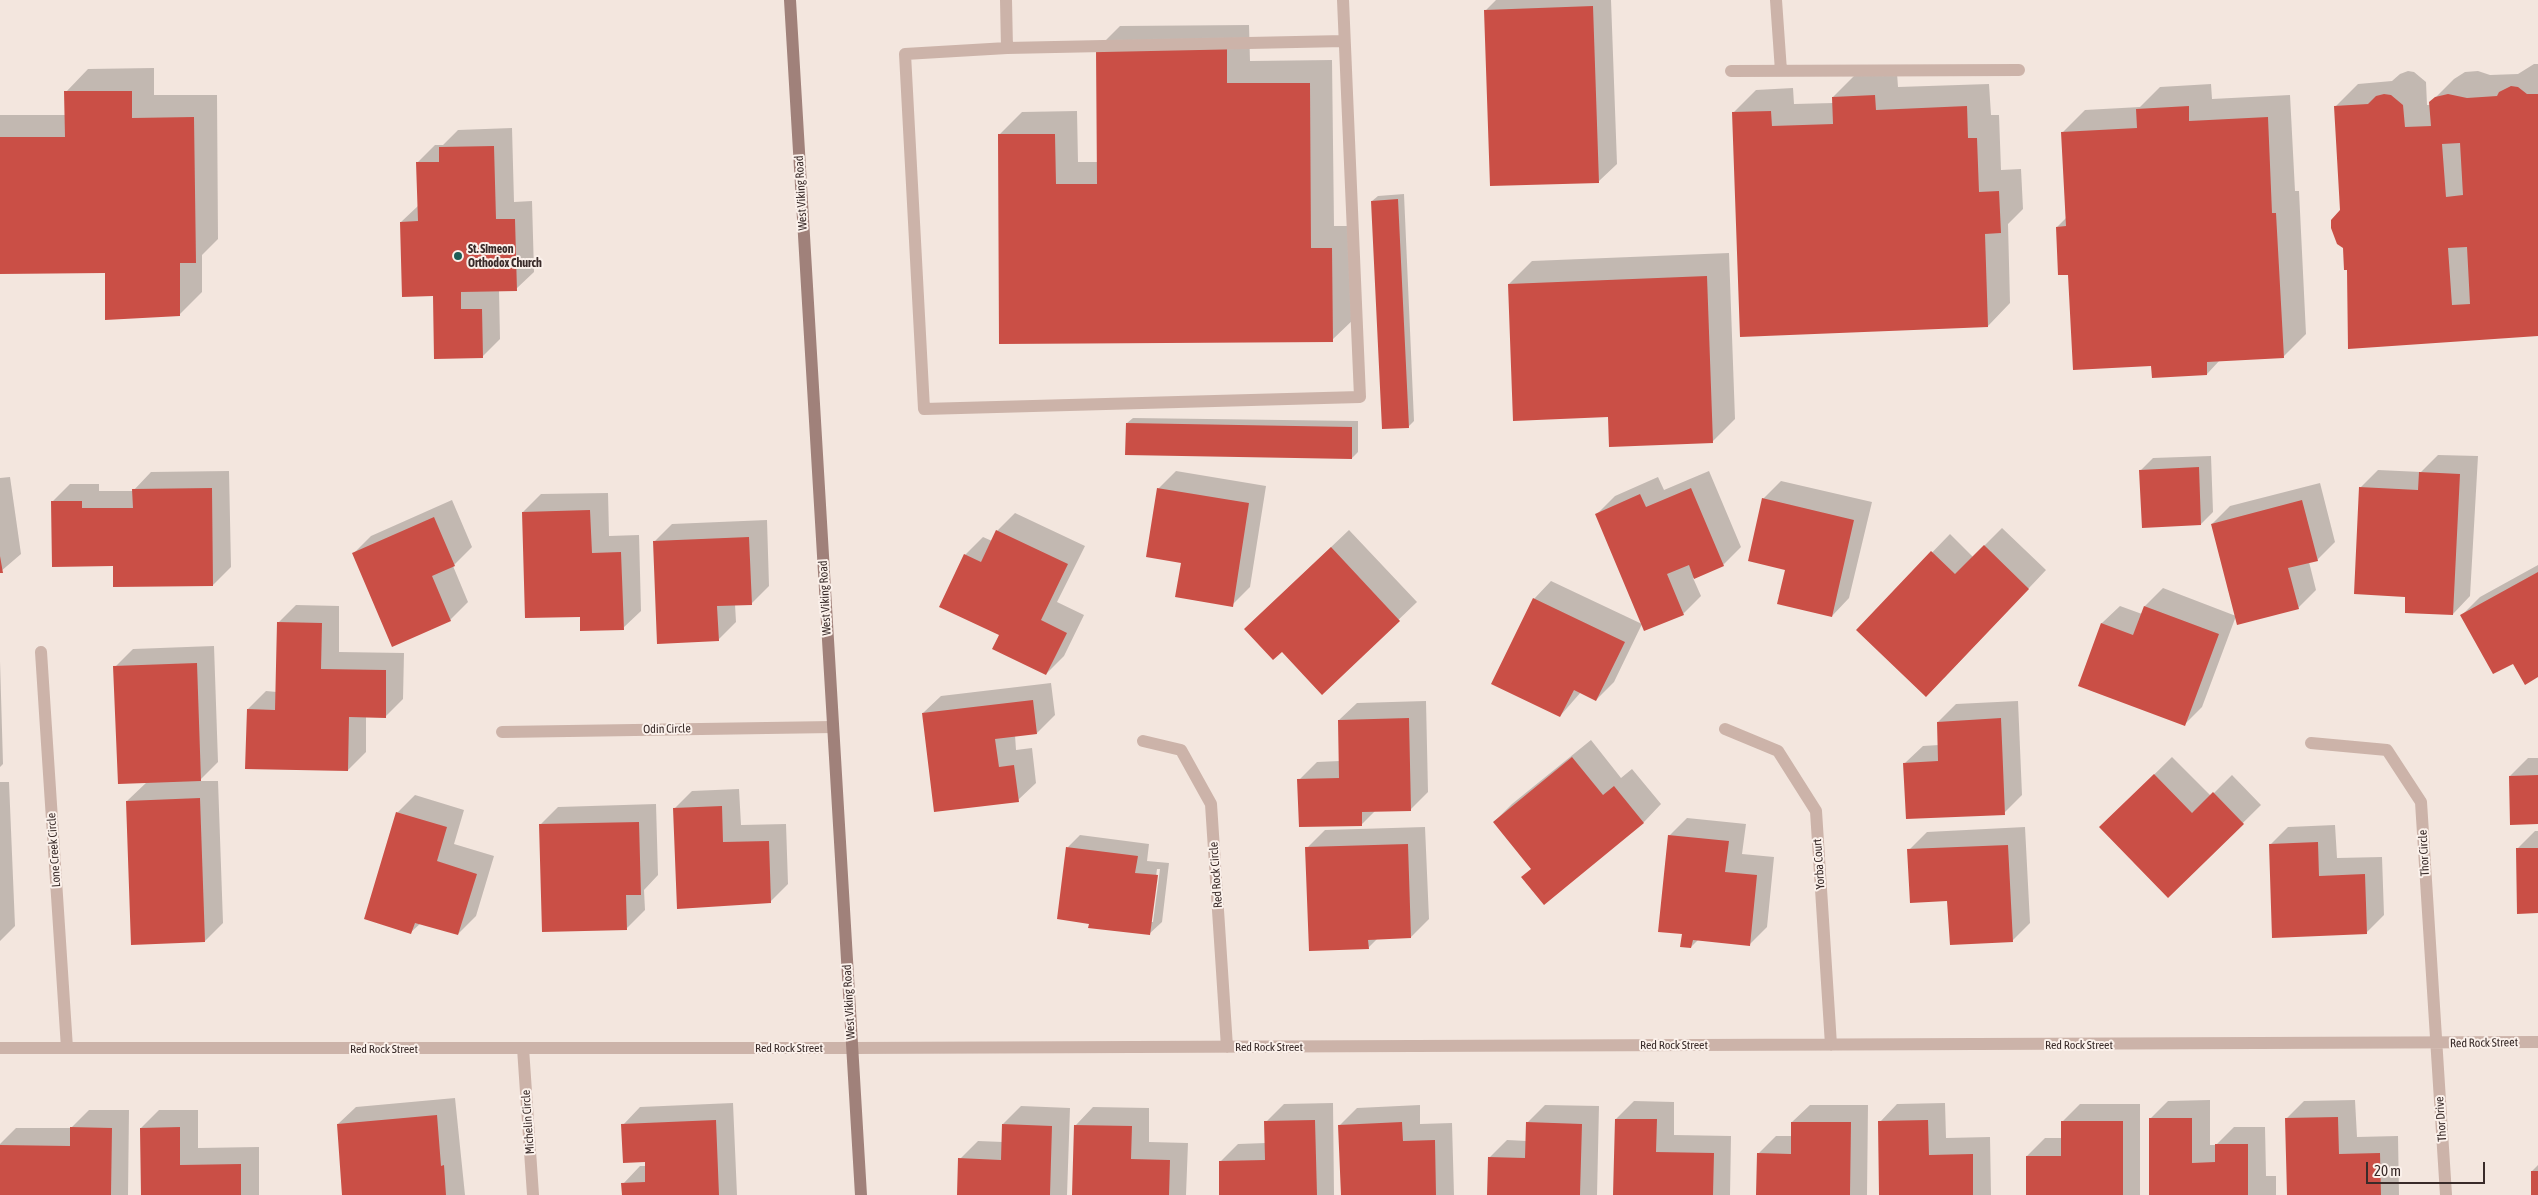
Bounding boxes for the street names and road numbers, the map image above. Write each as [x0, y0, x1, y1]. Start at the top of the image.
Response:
street label: West Viking Road [792, 155, 810, 231]
street label: West Viking Road [816, 560, 834, 636]
street label: Odin Circle [643, 721, 691, 737]
street label: Lone Creek Circle [44, 812, 64, 888]
street label: Thor Circle [2416, 829, 2432, 877]
street label: Yorba Court [1810, 838, 1828, 890]
street label: Red Rock Circle [1207, 841, 1225, 909]
street label: West Viking Road [840, 964, 858, 1040]
street label: Red Rock Street [2450, 1035, 2518, 1051]
street label: Red Rock Street [1640, 1038, 1708, 1052]
street label: Red Rock Street [2045, 1038, 2113, 1052]
street label: Red Rock Street [1235, 1040, 1303, 1054]
street label: Red Rock Street [755, 1041, 823, 1055]
street label: Red Rock Street [350, 1042, 418, 1056]
street label: Michelin Circle [519, 1089, 537, 1155]
street label: Thor Drive [2432, 1096, 2450, 1142]

